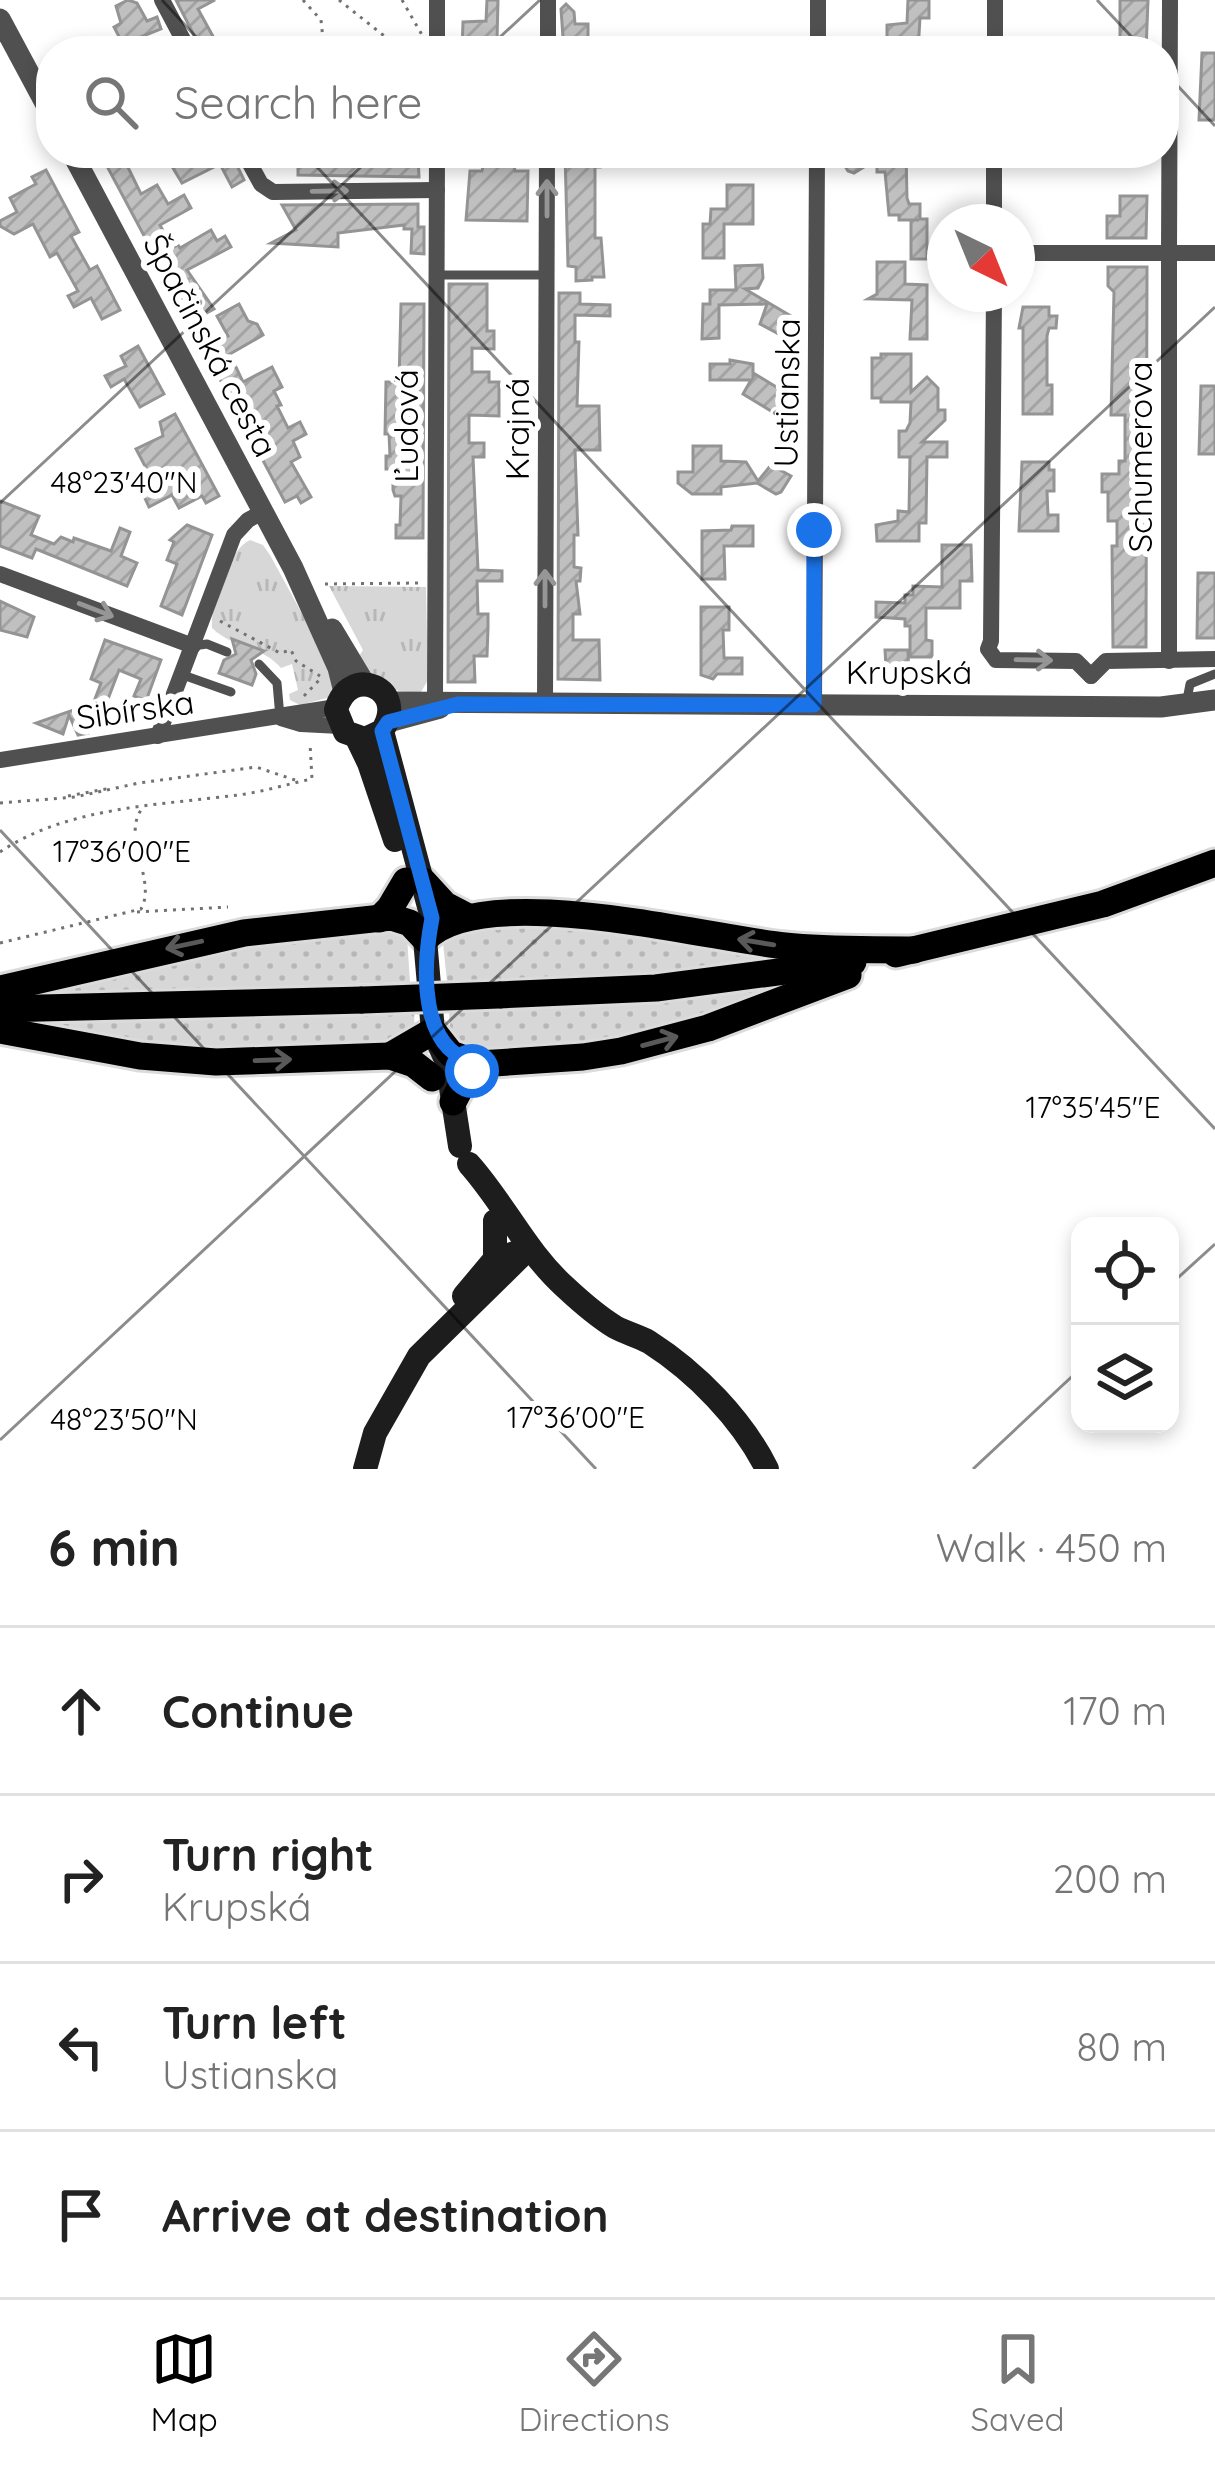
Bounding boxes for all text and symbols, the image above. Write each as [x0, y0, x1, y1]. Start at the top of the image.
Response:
search box [36, 36, 1179, 168]
icon: search [78, 69, 144, 135]
text: Search here [174, 74, 422, 130]
one-way arrow [536, 179, 558, 218]
one-way arrow [310, 180, 349, 202]
north arrow [927, 204, 1035, 312]
street label: Špačinská cesta [135, 227, 287, 463]
street label: Ustianska [764, 318, 808, 468]
street label: Schumerova [1119, 361, 1160, 553]
street label: Ľudová [385, 369, 426, 483]
street label: Krajná [496, 378, 537, 480]
text: 48°23'40"N [50, 463, 198, 501]
route end [787, 503, 841, 557]
one-way arrow [534, 569, 556, 608]
one-way arrow [77, 601, 114, 622]
one-way arrow [1014, 649, 1053, 672]
street label: Krupská [846, 651, 972, 692]
street label: Sibírska [74, 680, 196, 738]
text: 17°36'00"E [53, 832, 191, 870]
one-way arrow [737, 930, 776, 953]
one-way arrow [166, 935, 205, 957]
one-way arrow [641, 1029, 679, 1051]
route start [445, 1044, 499, 1098]
one-way arrow [253, 1049, 292, 1072]
text: 17°35'45"E [1025, 1088, 1161, 1126]
map controls [1071, 1217, 1179, 1433]
button: locate [1071, 1217, 1179, 1325]
button: layers [1071, 1325, 1179, 1433]
text: 17°36'00"E [507, 1398, 645, 1436]
text: 48°23'50"N [50, 1400, 198, 1438]
text: 6 min [48, 1515, 180, 1579]
text: Walk · 450 m [936, 1523, 1167, 1572]
icon: ahead [48, 1678, 114, 1744]
text: Continue [162, 1683, 354, 1739]
text: 170 m [1063, 1686, 1167, 1735]
text: Turn right [162, 1826, 374, 1882]
icon: right [48, 1846, 114, 1912]
text: 200 m [1053, 1854, 1167, 1903]
text: Krupská [162, 1882, 312, 1931]
text: Turn left [162, 1994, 347, 2050]
icon: left [48, 2014, 114, 2080]
text: 80 m [1077, 2022, 1167, 2071]
text: Ustianska [162, 2050, 338, 2099]
icon: arrive [48, 2182, 114, 2248]
text: Arrive at destination [162, 2187, 608, 2243]
tab: Map [150, 2326, 218, 2439]
tab: Directions [518, 2326, 670, 2439]
tab: Saved [971, 2326, 1065, 2439]

